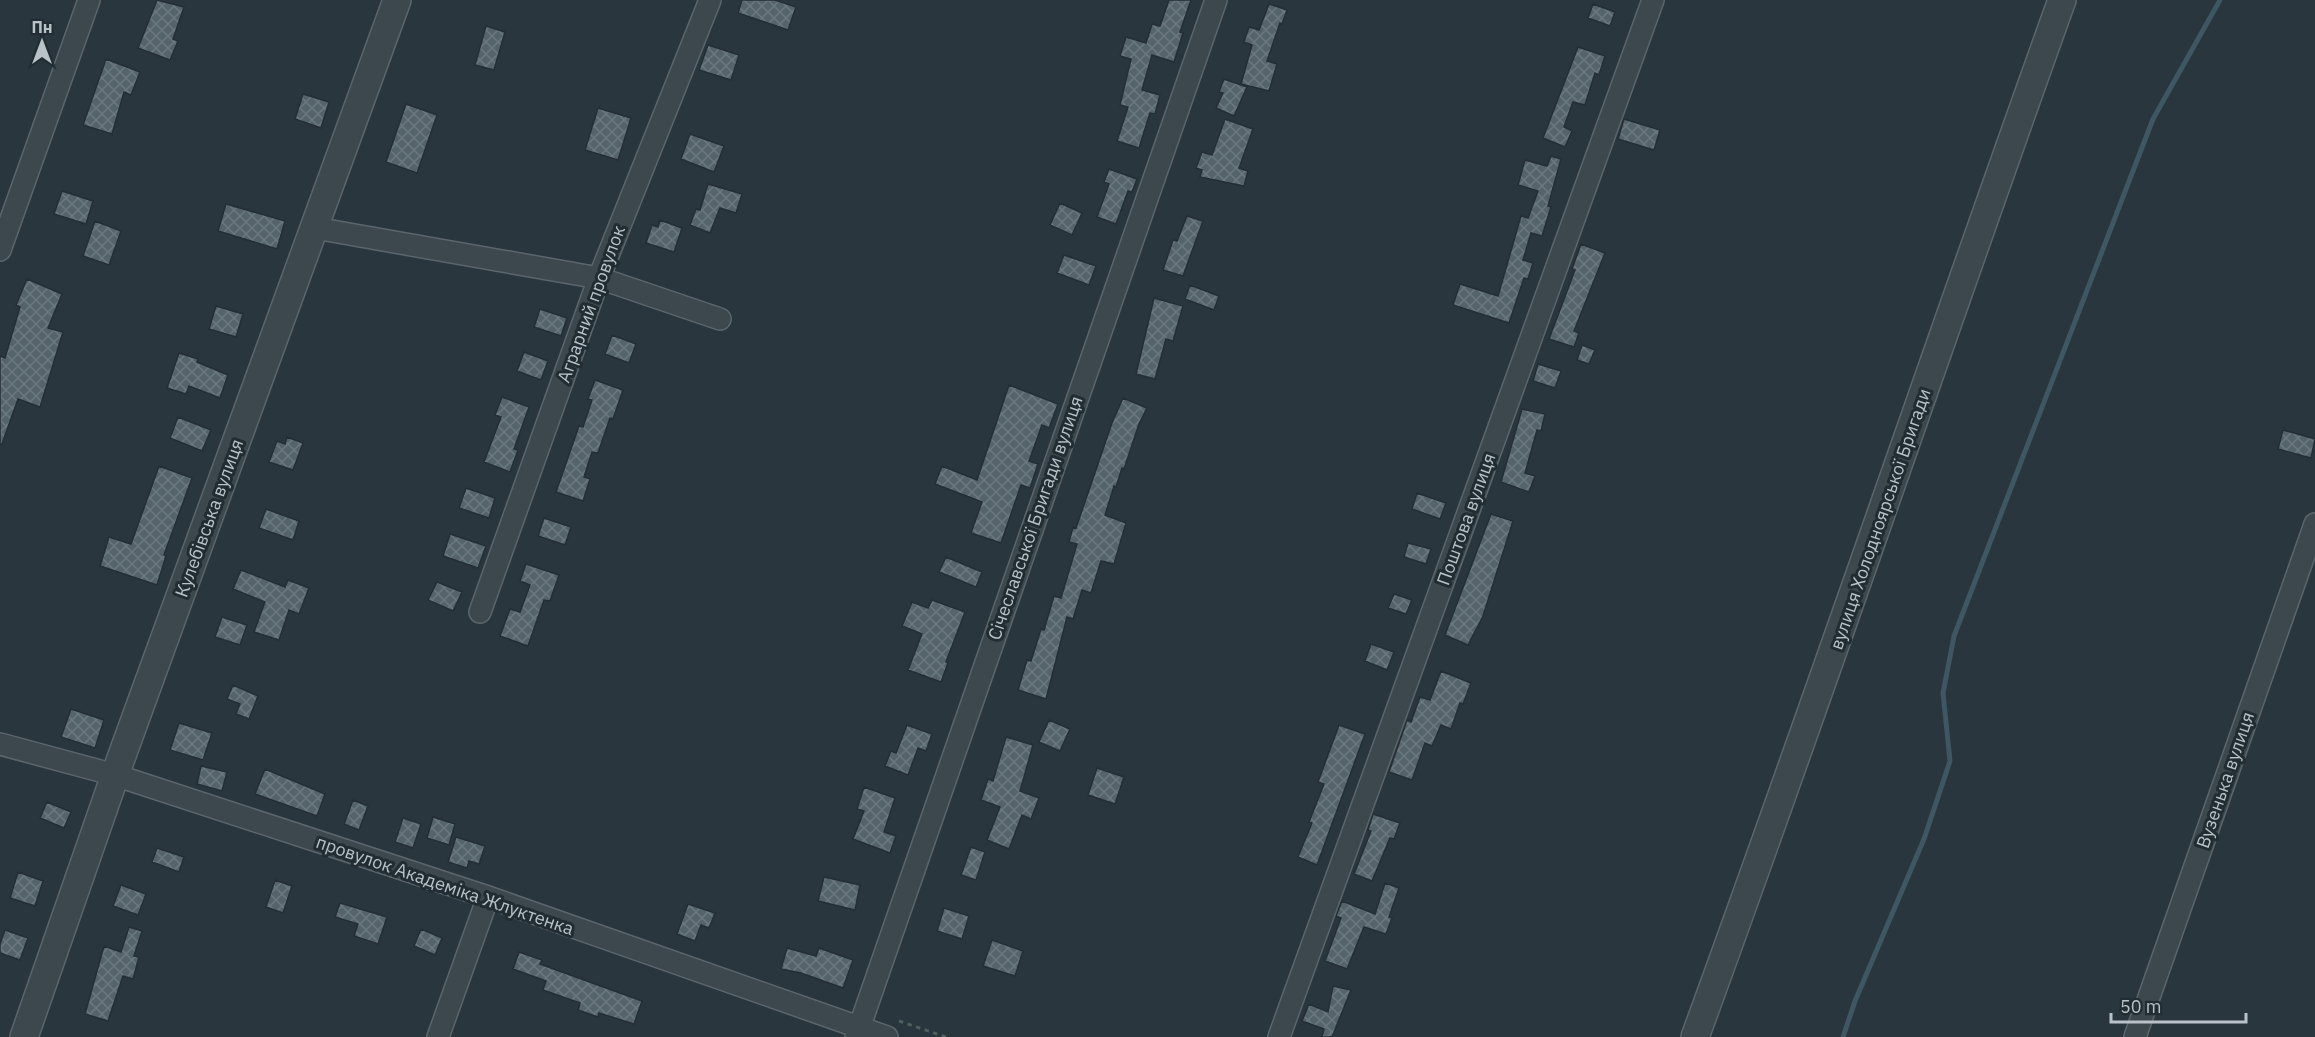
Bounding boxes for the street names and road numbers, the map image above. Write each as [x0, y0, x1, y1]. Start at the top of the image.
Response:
street label: Аграрний провулок [552, 222, 630, 386]
street label: вулиця Холодноярської Бригади [1824, 385, 1936, 653]
street label: Січеславської Бригади вулиця [982, 393, 1088, 643]
street label: Кулебівська вулиця [170, 436, 248, 600]
street label: Поштова вулиця [1431, 450, 1501, 588]
street label: Вузенька вулиця [2191, 709, 2259, 851]
street label: провулок Академіка Жлуктенка [313, 830, 577, 940]

